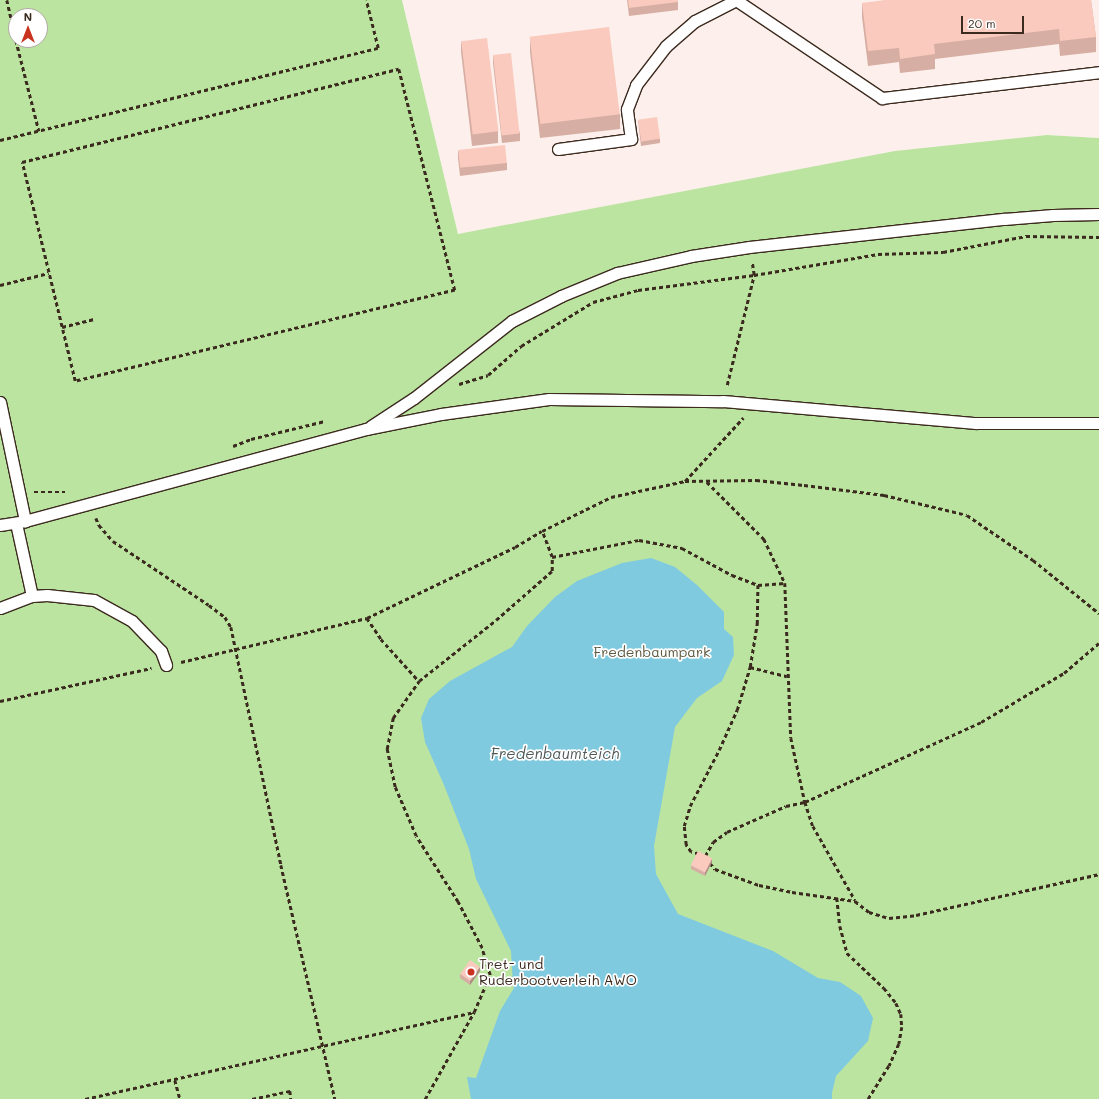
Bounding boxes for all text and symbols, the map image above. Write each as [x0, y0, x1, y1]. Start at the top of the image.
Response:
north arrow [8, 8, 48, 48]
scale bar [963, 8, 1026, 34]
text: N [24, 9, 32, 24]
text: 20 m [968, 15, 996, 31]
park label: Fredenbaumpark [593, 644, 711, 660]
water label: Fredenbaumteich [490, 745, 620, 763]
place label: Tret- und Ruderbootverleih AWO [479, 956, 637, 988]
marker: Tret- und Ruderbootverleih AWO [466, 967, 476, 977]

